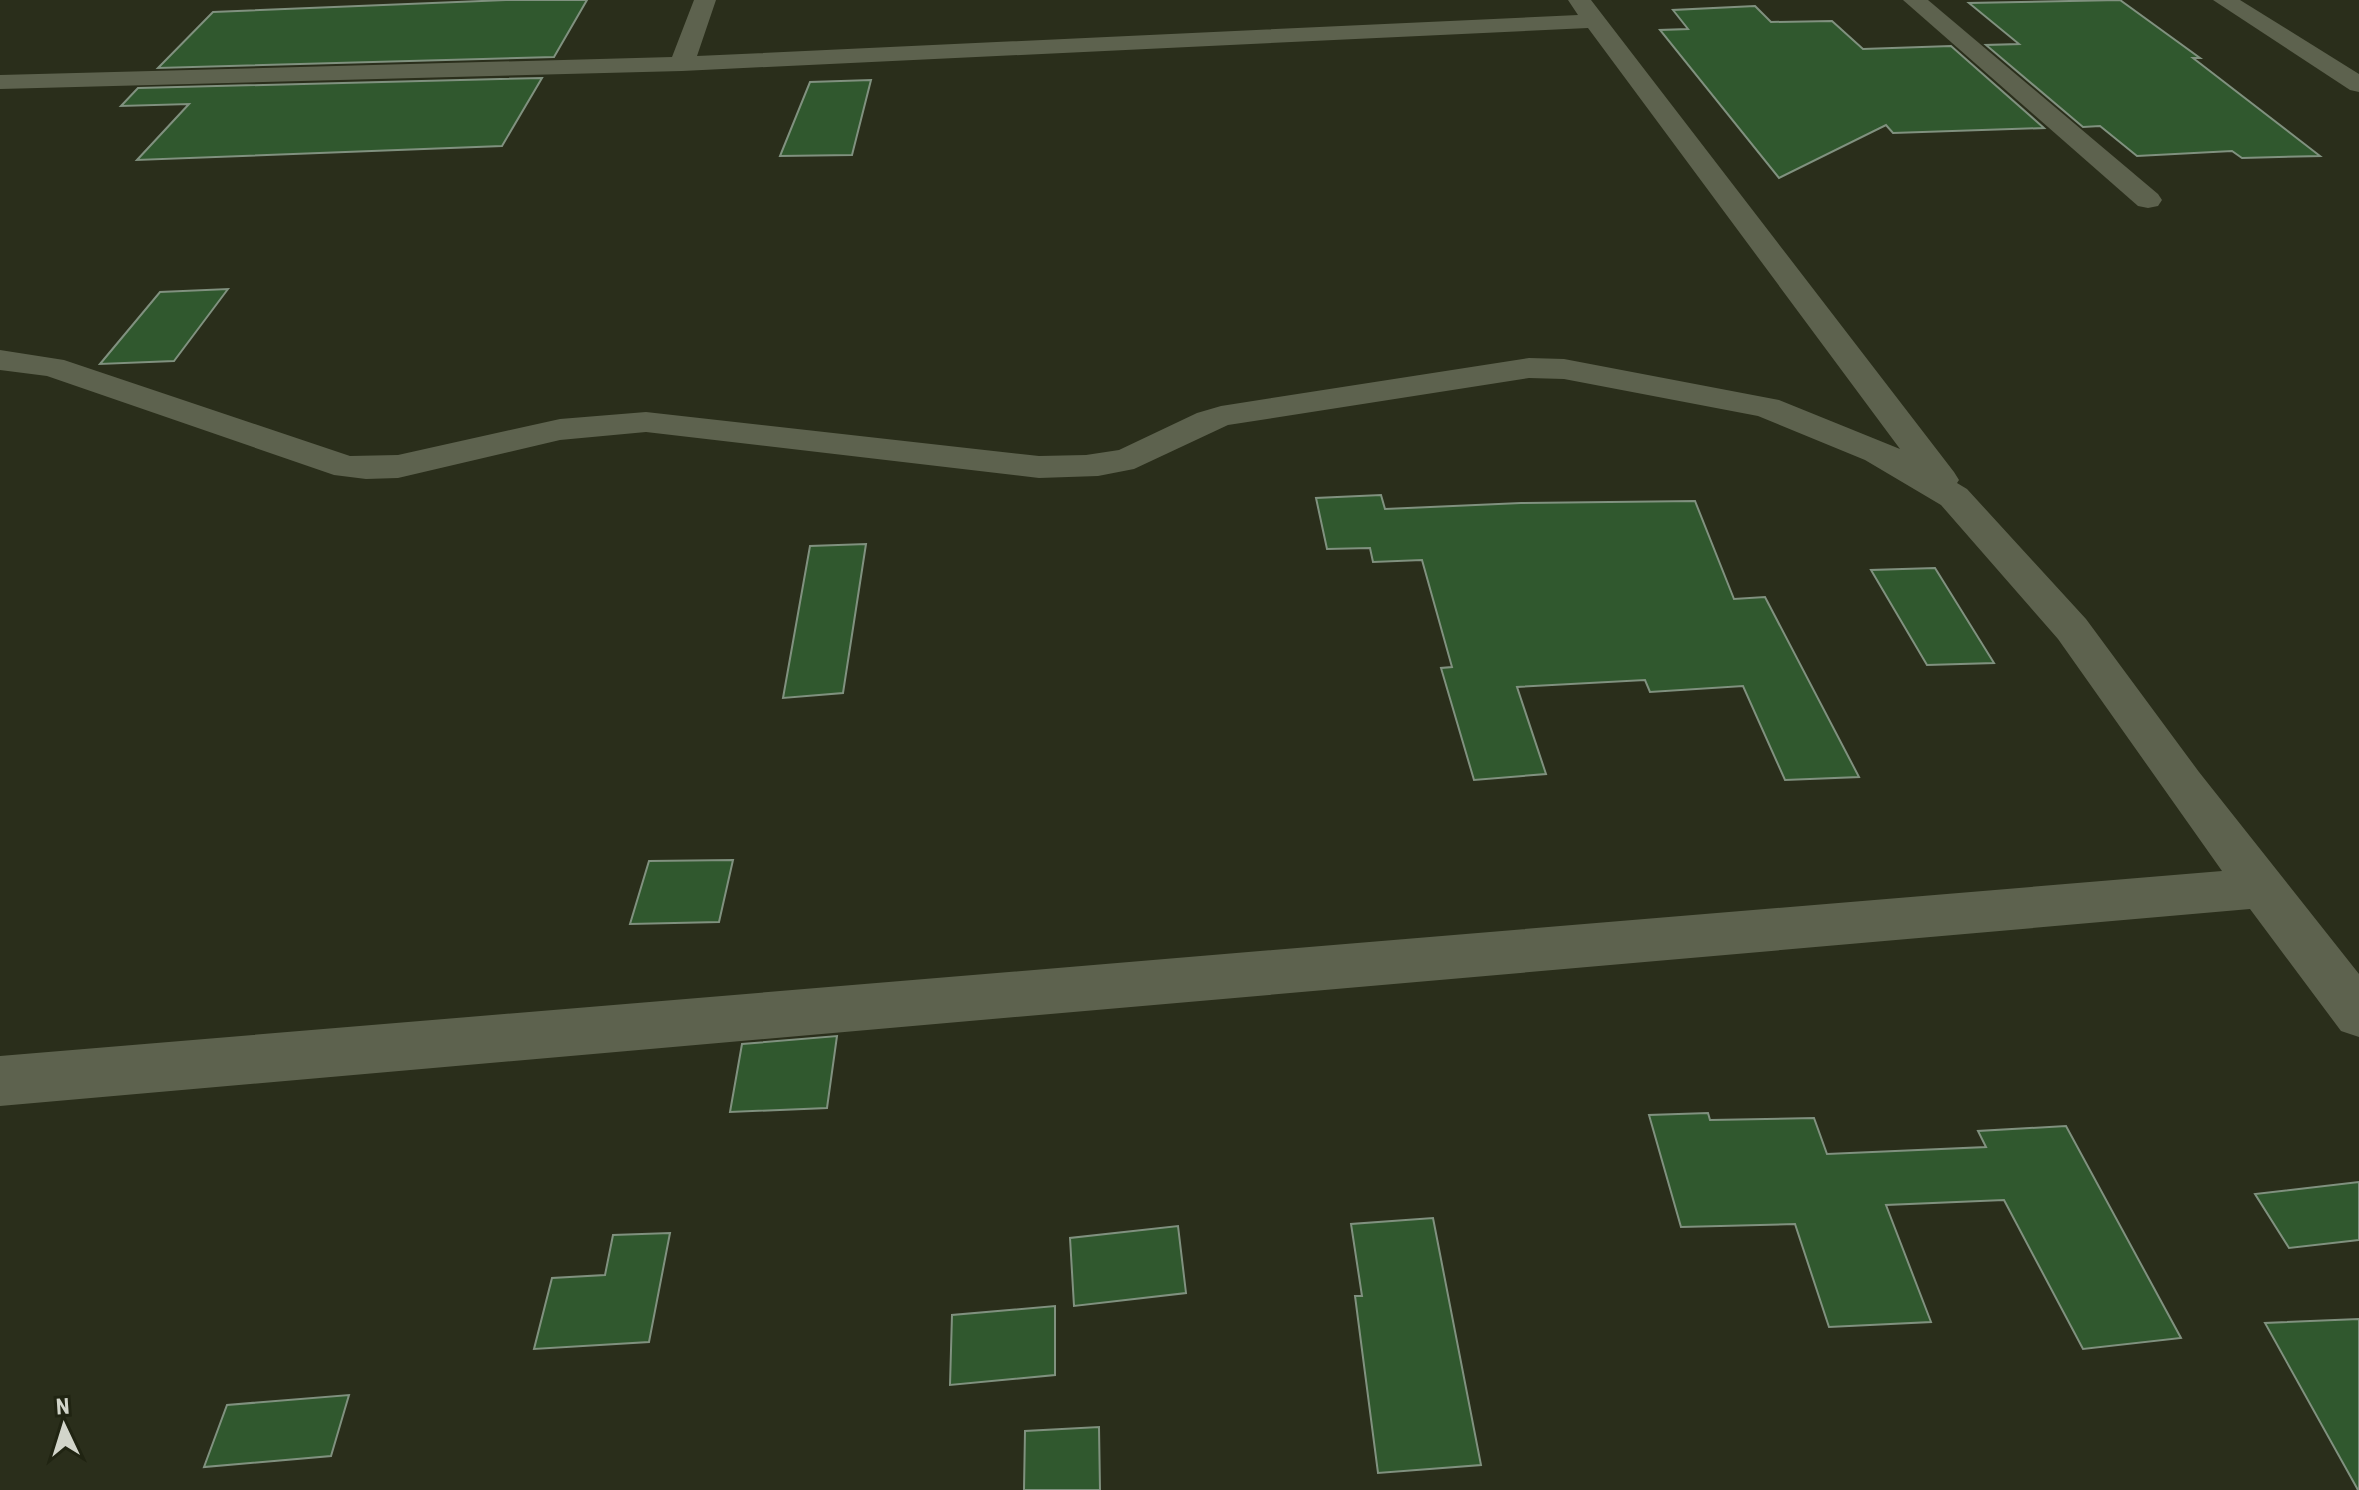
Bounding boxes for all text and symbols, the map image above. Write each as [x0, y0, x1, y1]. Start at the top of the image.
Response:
north arrow [24, 1386, 104, 1466]
text: N [55, 1394, 70, 1419]

